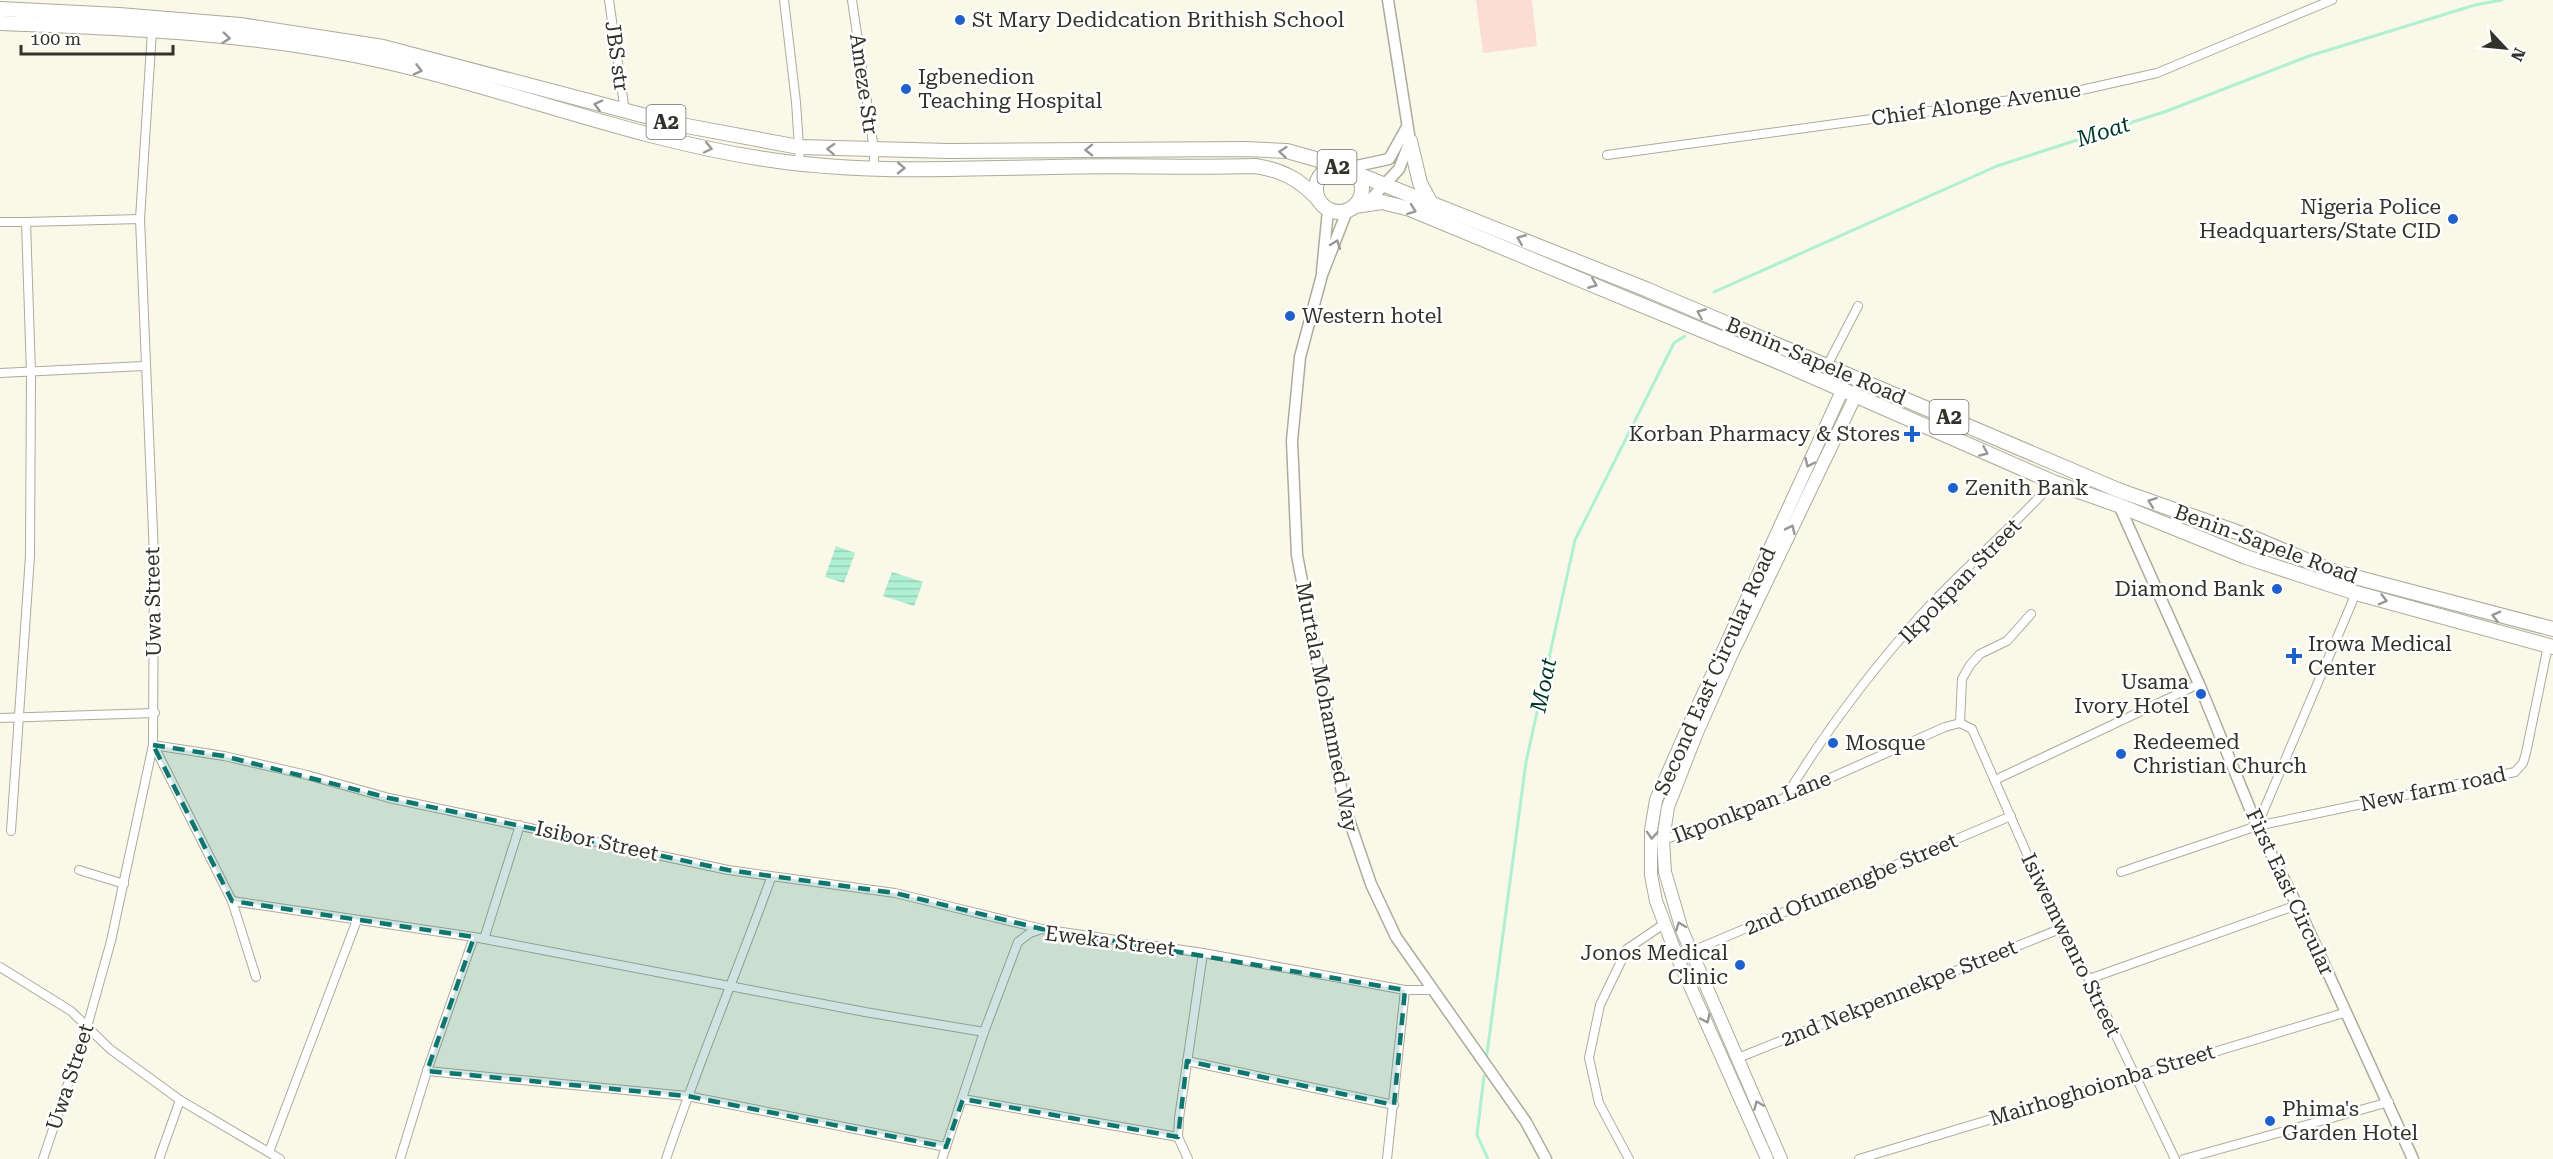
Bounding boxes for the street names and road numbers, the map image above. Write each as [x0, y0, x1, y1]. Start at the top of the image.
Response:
street label: JBS str [600, 19, 634, 93]
street label: Ameze Str [845, 32, 883, 136]
street label: Chief Alonge Avenue [1870, 77, 2082, 131]
road number: A2 [646, 105, 686, 139]
road number: A2 [1318, 150, 1356, 184]
street label: Benin-Sapele Road [1722, 312, 1910, 410]
road number: A2 [1930, 400, 1968, 434]
street label: Benin-Sapele Road [2171, 500, 2361, 589]
street label: Ikpokpan Street [1894, 513, 2026, 648]
street label: Second East Circular Road [1649, 543, 1781, 799]
street label: Uwa Street [140, 546, 166, 657]
street label: Murtala Mohammed Way [1291, 580, 1363, 835]
street label: New farm road [2358, 762, 2509, 816]
street label: Ikponkpan Lane [1670, 766, 1834, 848]
street label: First East Circular [2241, 805, 2339, 979]
street label: Isibor Street [533, 816, 661, 866]
street label: 2nd Ofumengbe Street [1741, 828, 1961, 940]
street label: Isiwemwenro Street [2016, 849, 2126, 1041]
street label: Eweka Street [1043, 921, 1177, 961]
street label: 2nd Nekpennekpe Street [1778, 935, 2021, 1051]
street label: Uwa Street [42, 1021, 99, 1133]
street label: Mairhoghoionba Street [1986, 1039, 2218, 1131]

